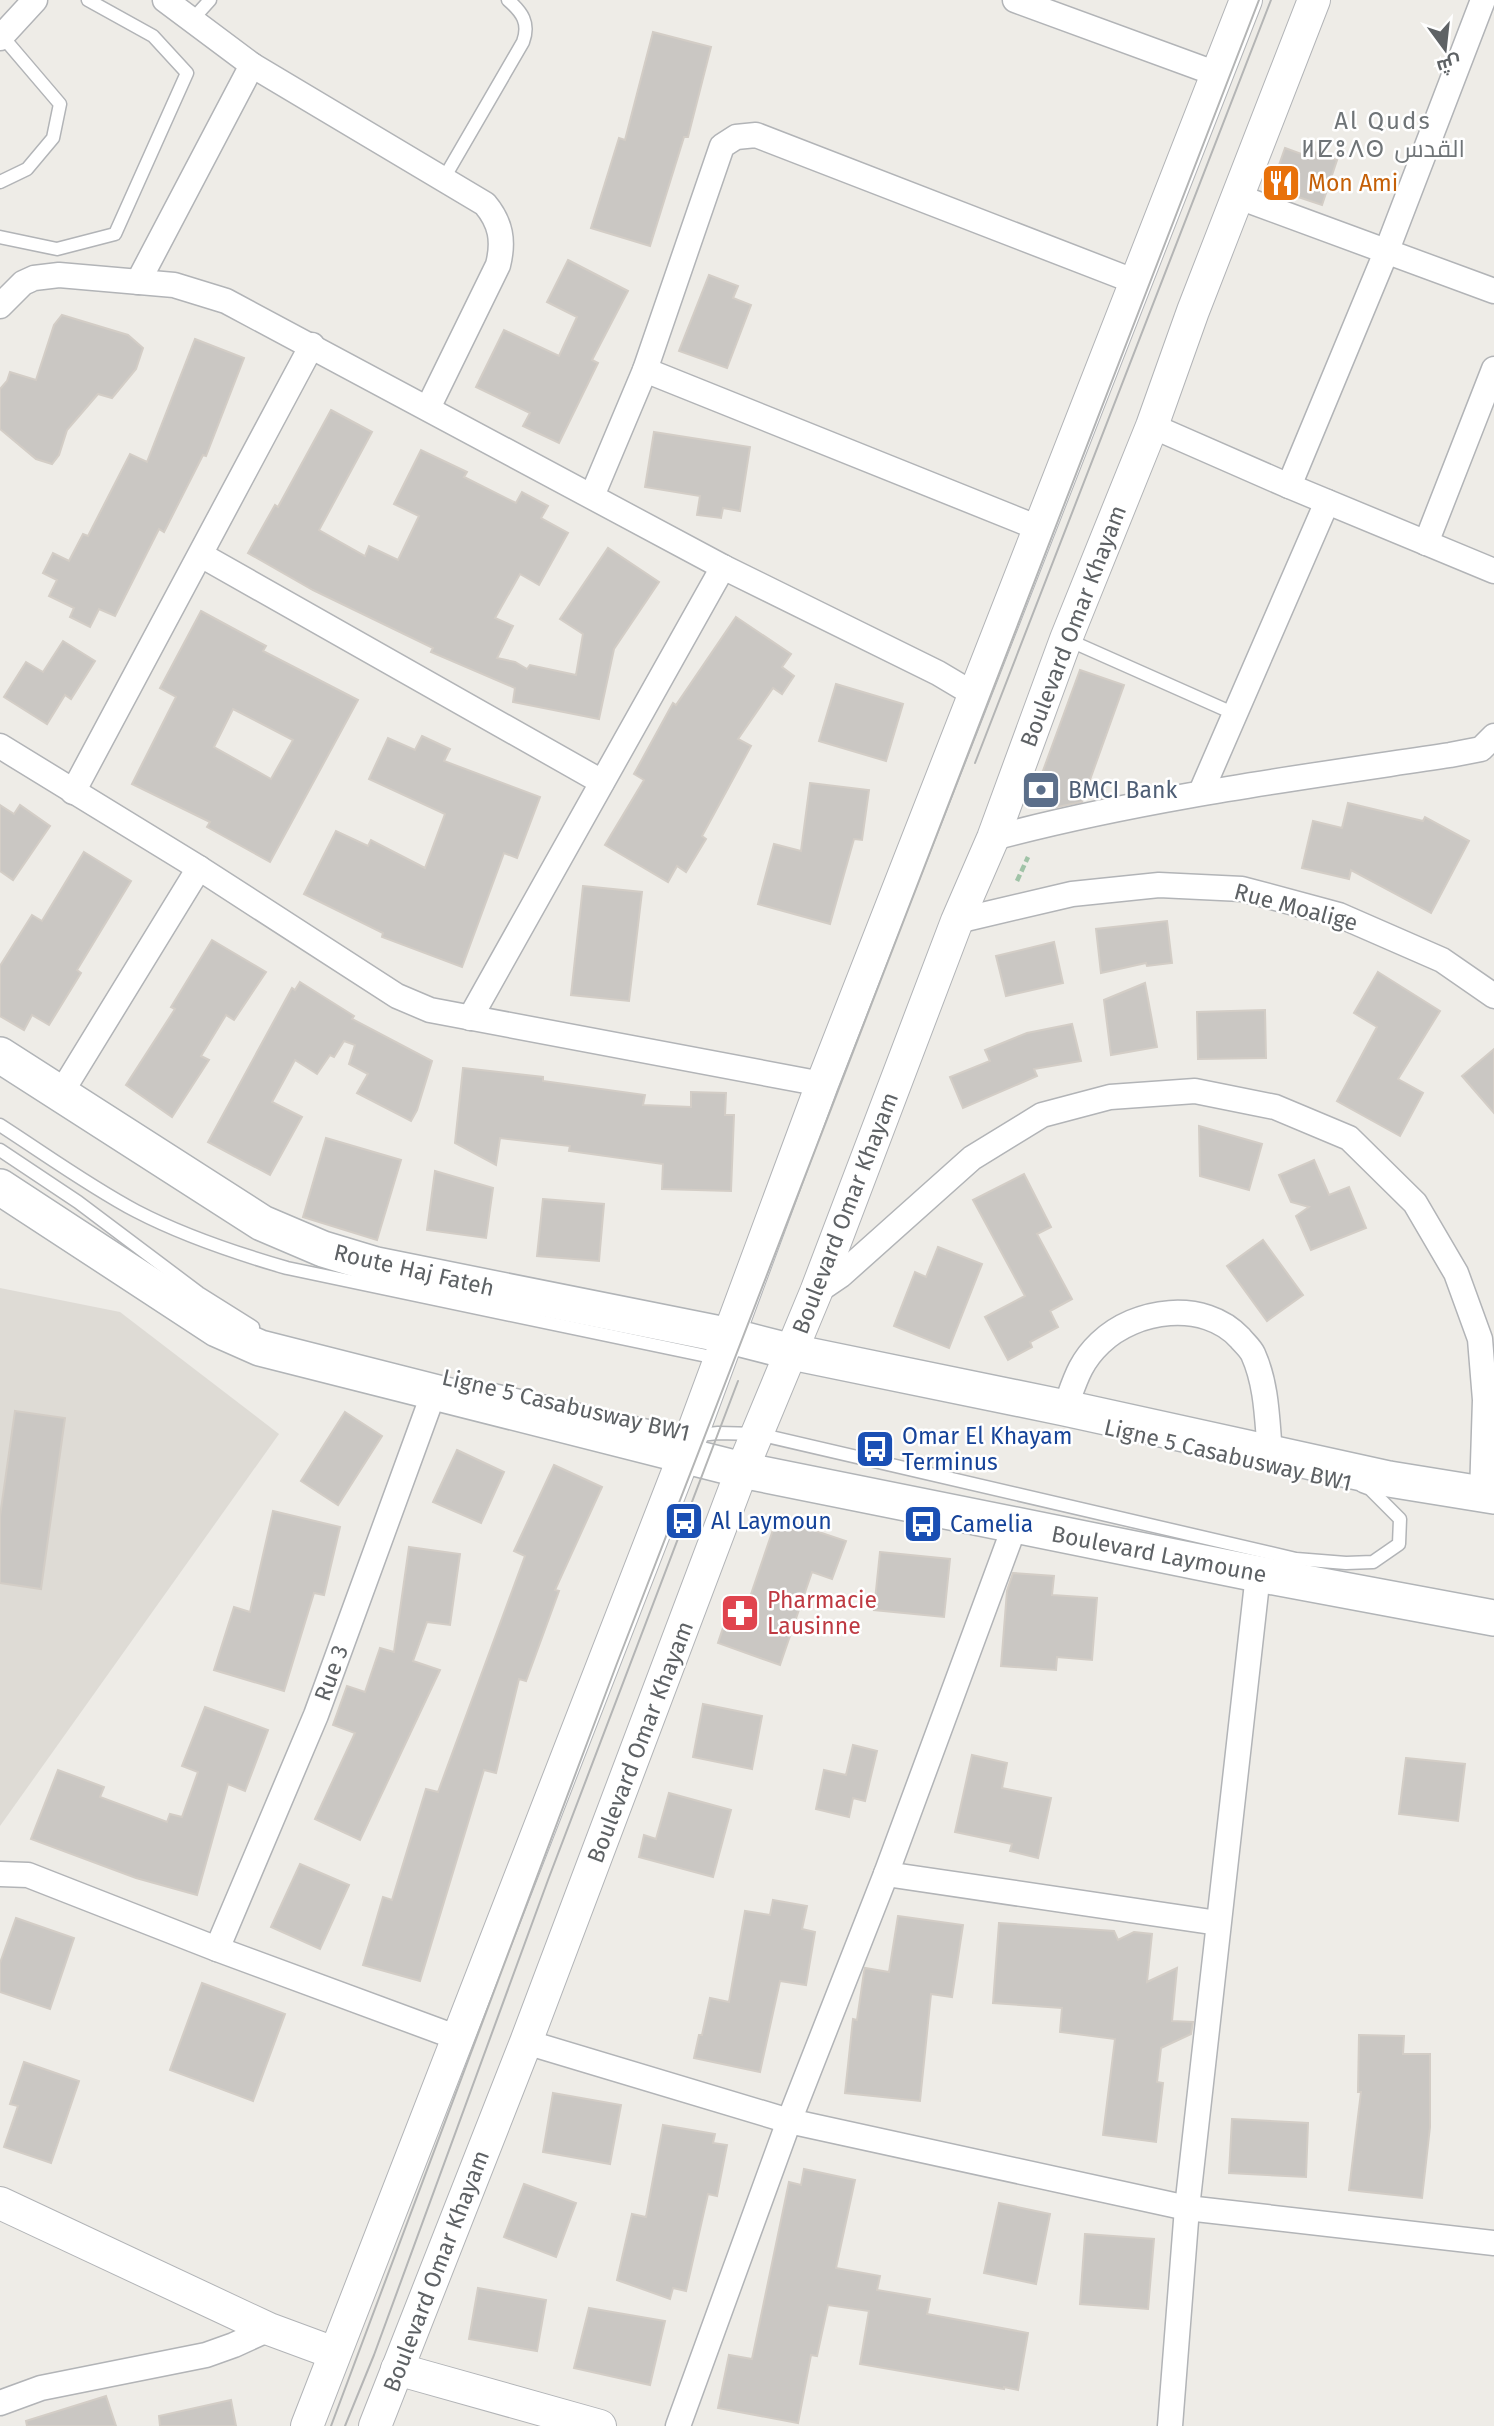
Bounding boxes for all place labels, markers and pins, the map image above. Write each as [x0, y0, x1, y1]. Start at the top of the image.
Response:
restaurant icon: Mon Ami [1260, 162, 1302, 204]
place label: Mon Ami [1308, 169, 1398, 197]
bank icon: BMCI Bank [1020, 769, 1062, 811]
place label: BMCI Bank [1068, 776, 1177, 804]
place label: Omar El Khayam Terminus [902, 1422, 1072, 1476]
bus stop icon: Omar El Khayam Terminus [854, 1428, 896, 1470]
bus stop icon: Al Laymoun [663, 1500, 705, 1542]
bus stop icon: Camelia [902, 1503, 944, 1545]
place label: Al Laymoun [711, 1507, 832, 1535]
place label: Camelia [950, 1510, 1033, 1538]
place label: Pharmacie Lausinne [767, 1586, 877, 1640]
pharmacy icon: Pharmacie Lausinne [719, 1592, 761, 1634]

